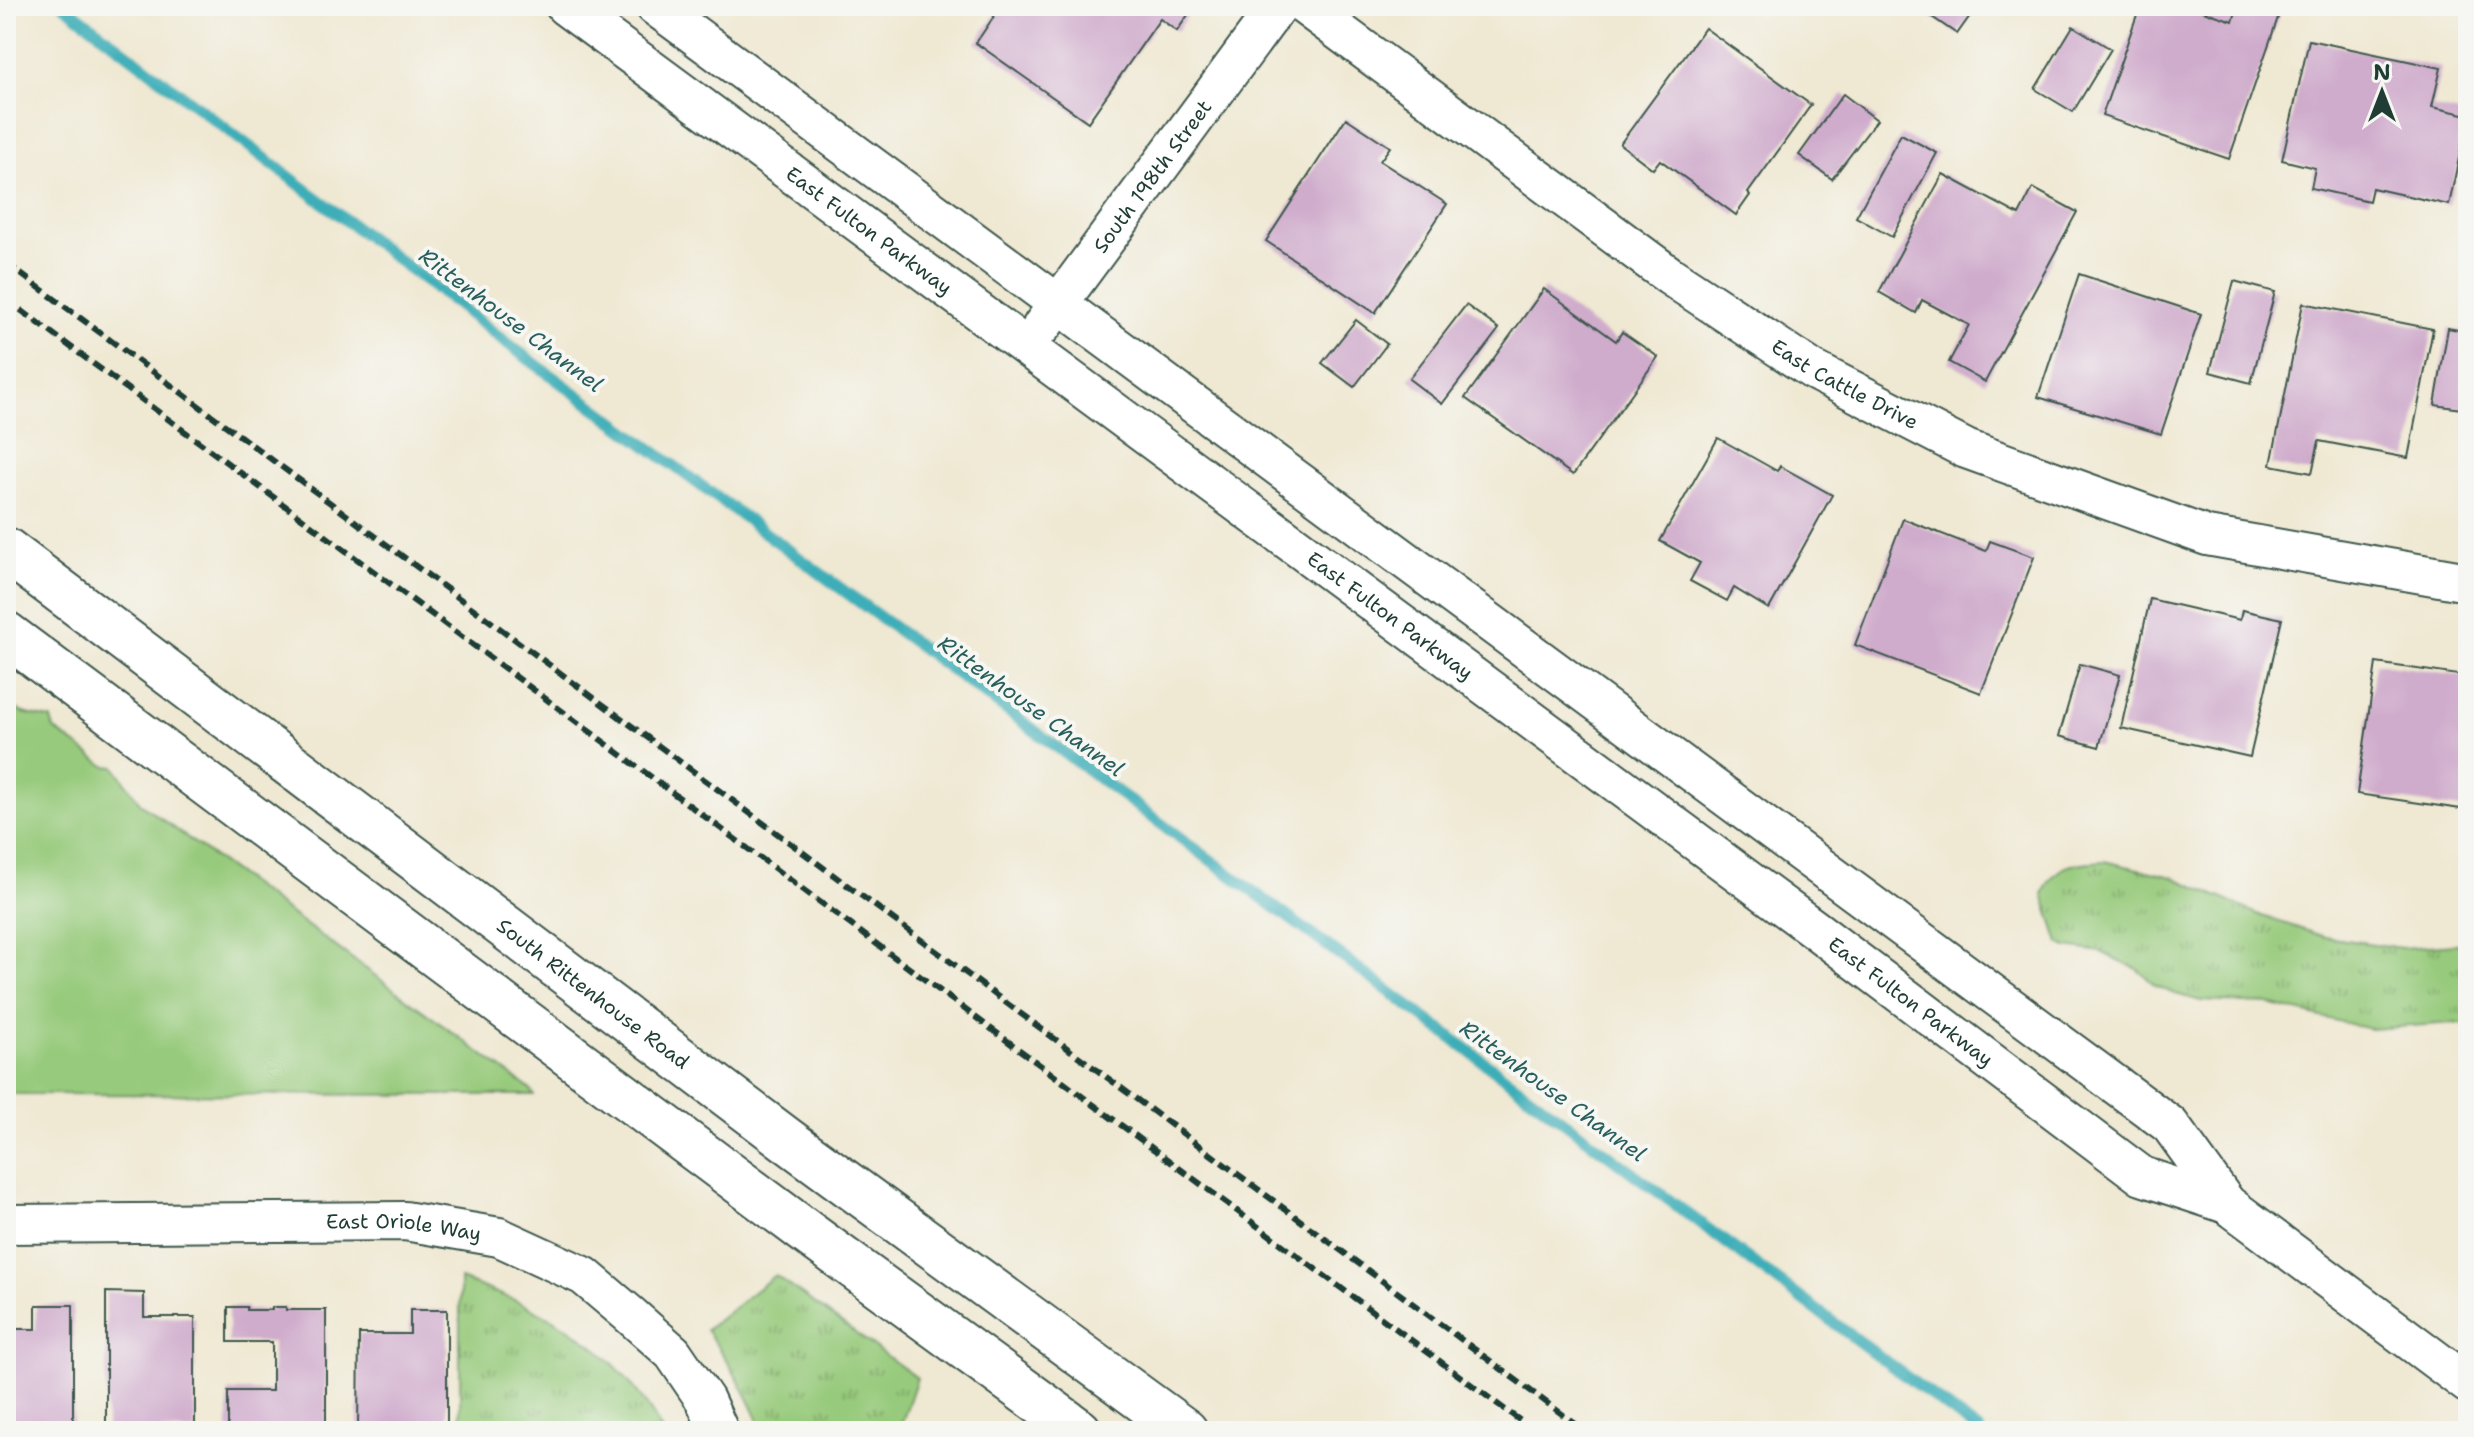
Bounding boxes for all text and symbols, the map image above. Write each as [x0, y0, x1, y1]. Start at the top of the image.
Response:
north arrow [2342, 52, 2422, 132]
text: N [2373, 58, 2391, 87]
street label: South 198th Street [1087, 95, 1217, 258]
street label: East Fulton Parkway [781, 161, 957, 301]
water label: Rittenhouse Channel [413, 241, 609, 399]
street label: East Cattle Drive [1767, 333, 1923, 435]
street label: East Fulton Parkway [1302, 546, 1478, 686]
water label: Rittenhouse Channel [932, 629, 1130, 783]
street label: South Rittenhouse Road [492, 912, 695, 1075]
street label: East Fulton Parkway [1823, 931, 1999, 1072]
water label: Rittenhouse Channel [1454, 1014, 1652, 1168]
street label: East Oriole Way [326, 1208, 483, 1247]

